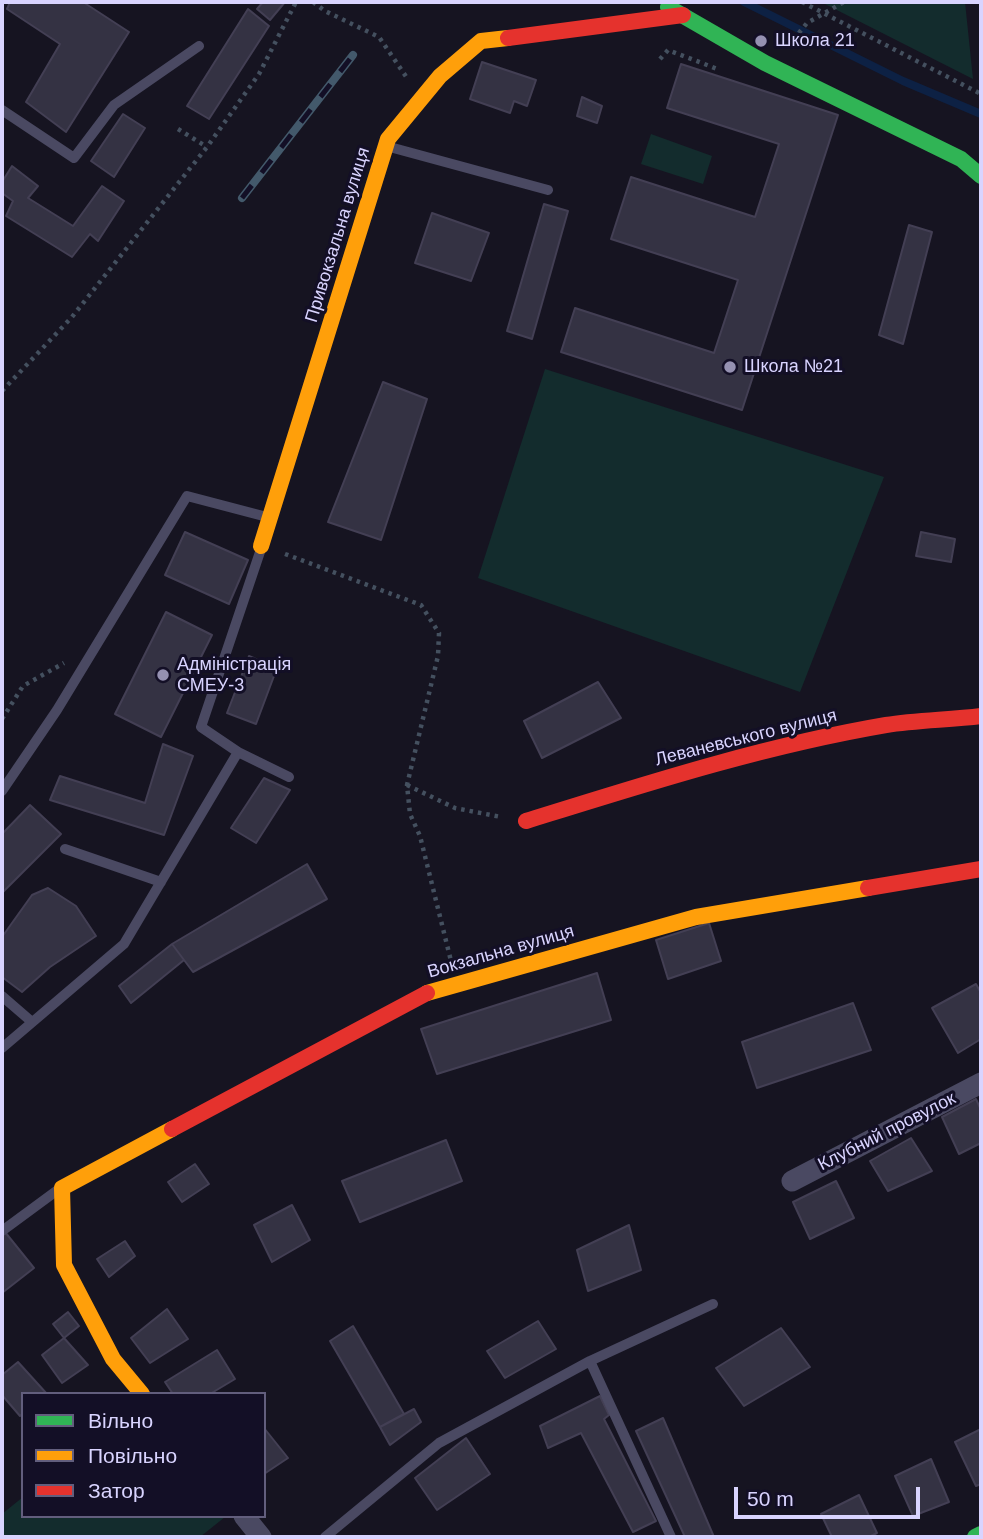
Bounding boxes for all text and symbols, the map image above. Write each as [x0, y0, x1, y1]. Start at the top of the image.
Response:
place label: Школа 21 [775, 30, 855, 52]
marker: Школа 21 [753, 33, 769, 49]
street label: Привокзальна вулиця [301, 145, 375, 325]
place label: Школа №21 [744, 356, 843, 378]
marker: Школа №21 [722, 359, 738, 375]
place label: Адміністрація СМЕУ-3 [177, 654, 291, 696]
marker: Адміністрація СМЕУ-3 [155, 667, 171, 683]
street label: Леваневського вулиця [653, 705, 839, 771]
street label: Вокзальна вулиця [425, 921, 577, 983]
street label: Клубний провулок [815, 1088, 959, 1176]
legend [21, 1392, 266, 1518]
text: Вільно [88, 1409, 153, 1432]
text: Повільно [88, 1444, 177, 1467]
scale bar [738, 1472, 923, 1516]
text: Затор [88, 1479, 145, 1502]
text: 50 m [747, 1487, 794, 1510]

